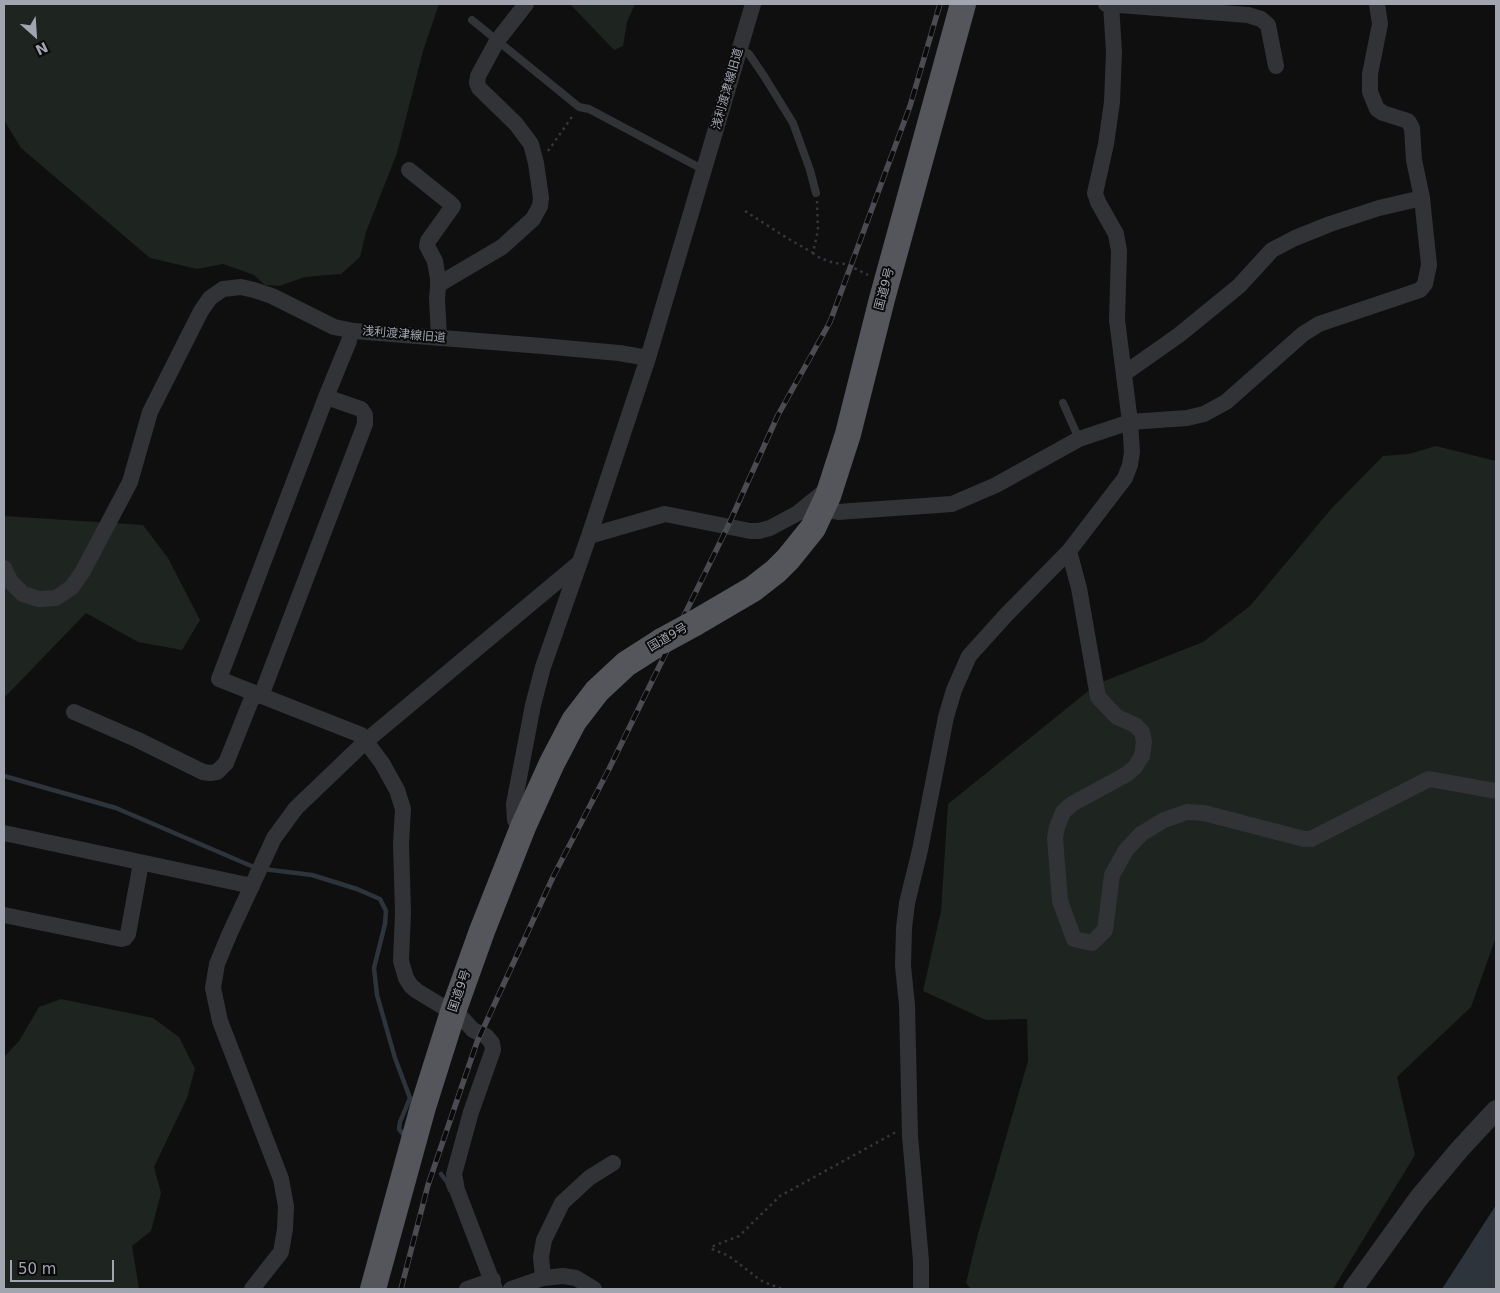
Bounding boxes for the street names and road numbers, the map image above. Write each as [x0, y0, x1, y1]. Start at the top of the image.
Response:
street label: 浅利渡津線旧道 [710, 47, 746, 131]
street label: 国道9号 [872, 266, 898, 312]
street label: 浅利渡津線旧道 [362, 324, 446, 346]
street label: 国道9号 [646, 621, 690, 655]
street label: 国道9号 [446, 968, 474, 1014]

